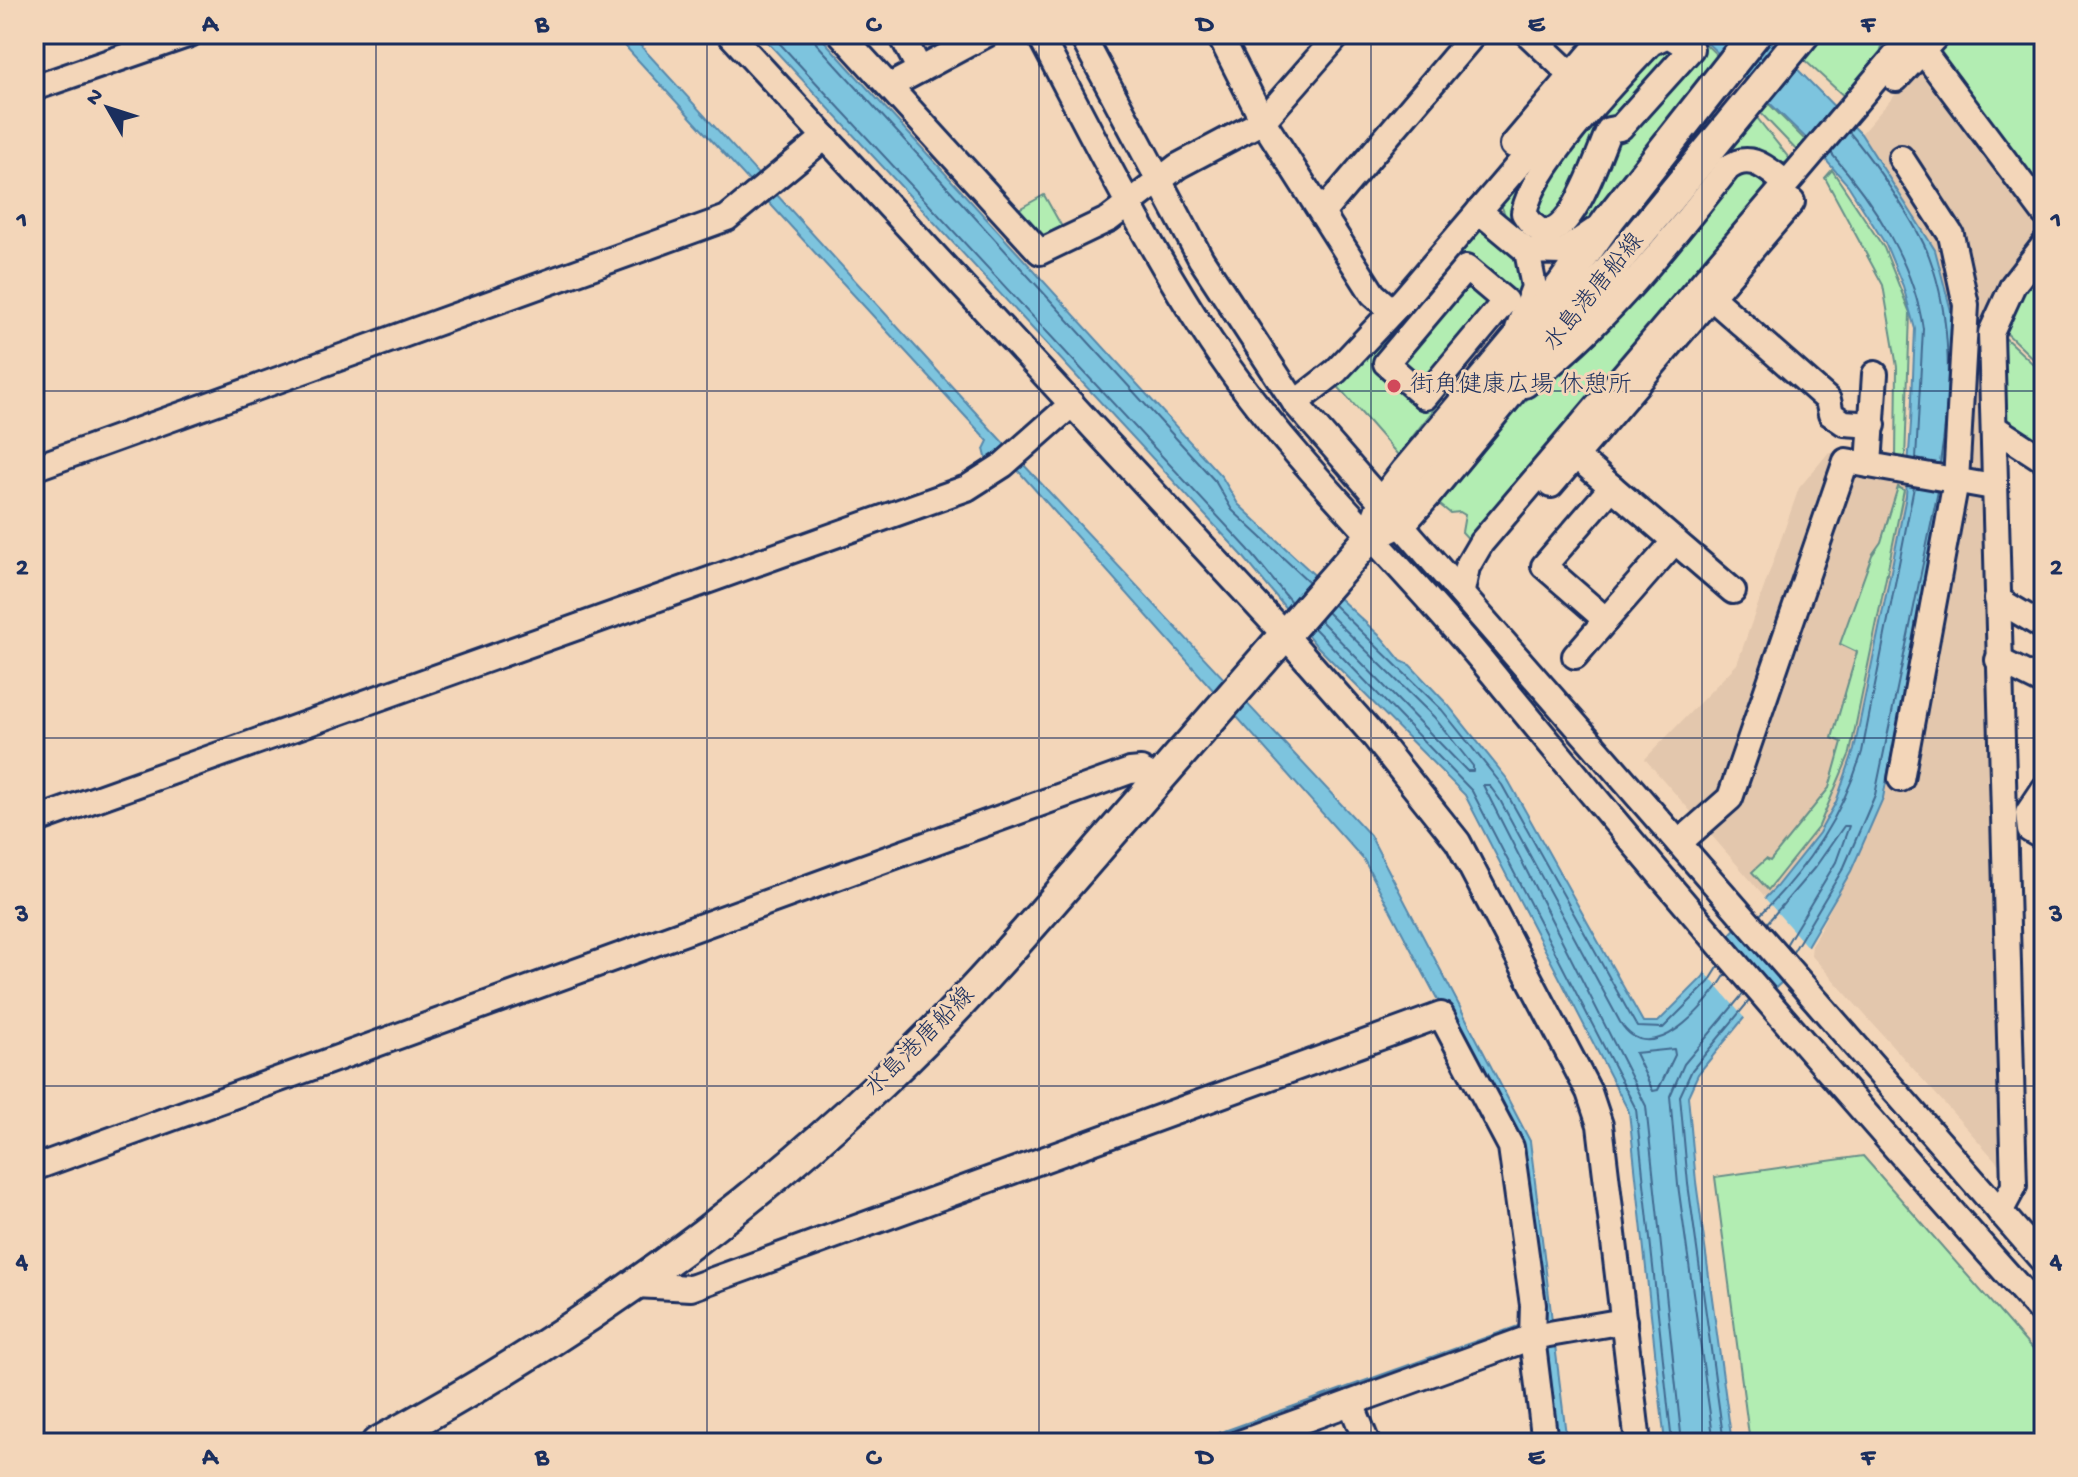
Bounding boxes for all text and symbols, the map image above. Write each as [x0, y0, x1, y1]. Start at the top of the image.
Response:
text: A [201, 11, 219, 42]
text: B [534, 11, 550, 42]
text: C [866, 11, 883, 42]
text: D [1195, 11, 1215, 42]
text: E [1528, 11, 1546, 42]
text: F [1860, 11, 1876, 42]
north arrow [68, 68, 148, 148]
text: N [81, 84, 110, 112]
text: 1 [16, 207, 27, 238]
text: 1 [2050, 207, 2061, 238]
street label: 水島港唐船線 [1538, 227, 1652, 358]
place label: 街角健康広場 休憩所 [1410, 371, 1632, 401]
marker: 街角健康広場 休憩所 [1385, 377, 1403, 395]
text: 2 [16, 554, 29, 585]
text: 2 [2050, 554, 2063, 585]
text: 3 [14, 901, 29, 932]
text: 3 [2048, 901, 2063, 932]
street label: 水島港唐船線 [859, 981, 982, 1104]
text: 4 [15, 1248, 29, 1279]
text: 4 [2049, 1248, 2063, 1279]
text: A [201, 1444, 219, 1475]
text: B [534, 1444, 550, 1475]
text: C [866, 1444, 883, 1475]
text: D [1195, 1444, 1215, 1475]
text: E [1528, 1444, 1546, 1475]
text: F [1860, 1444, 1876, 1475]

